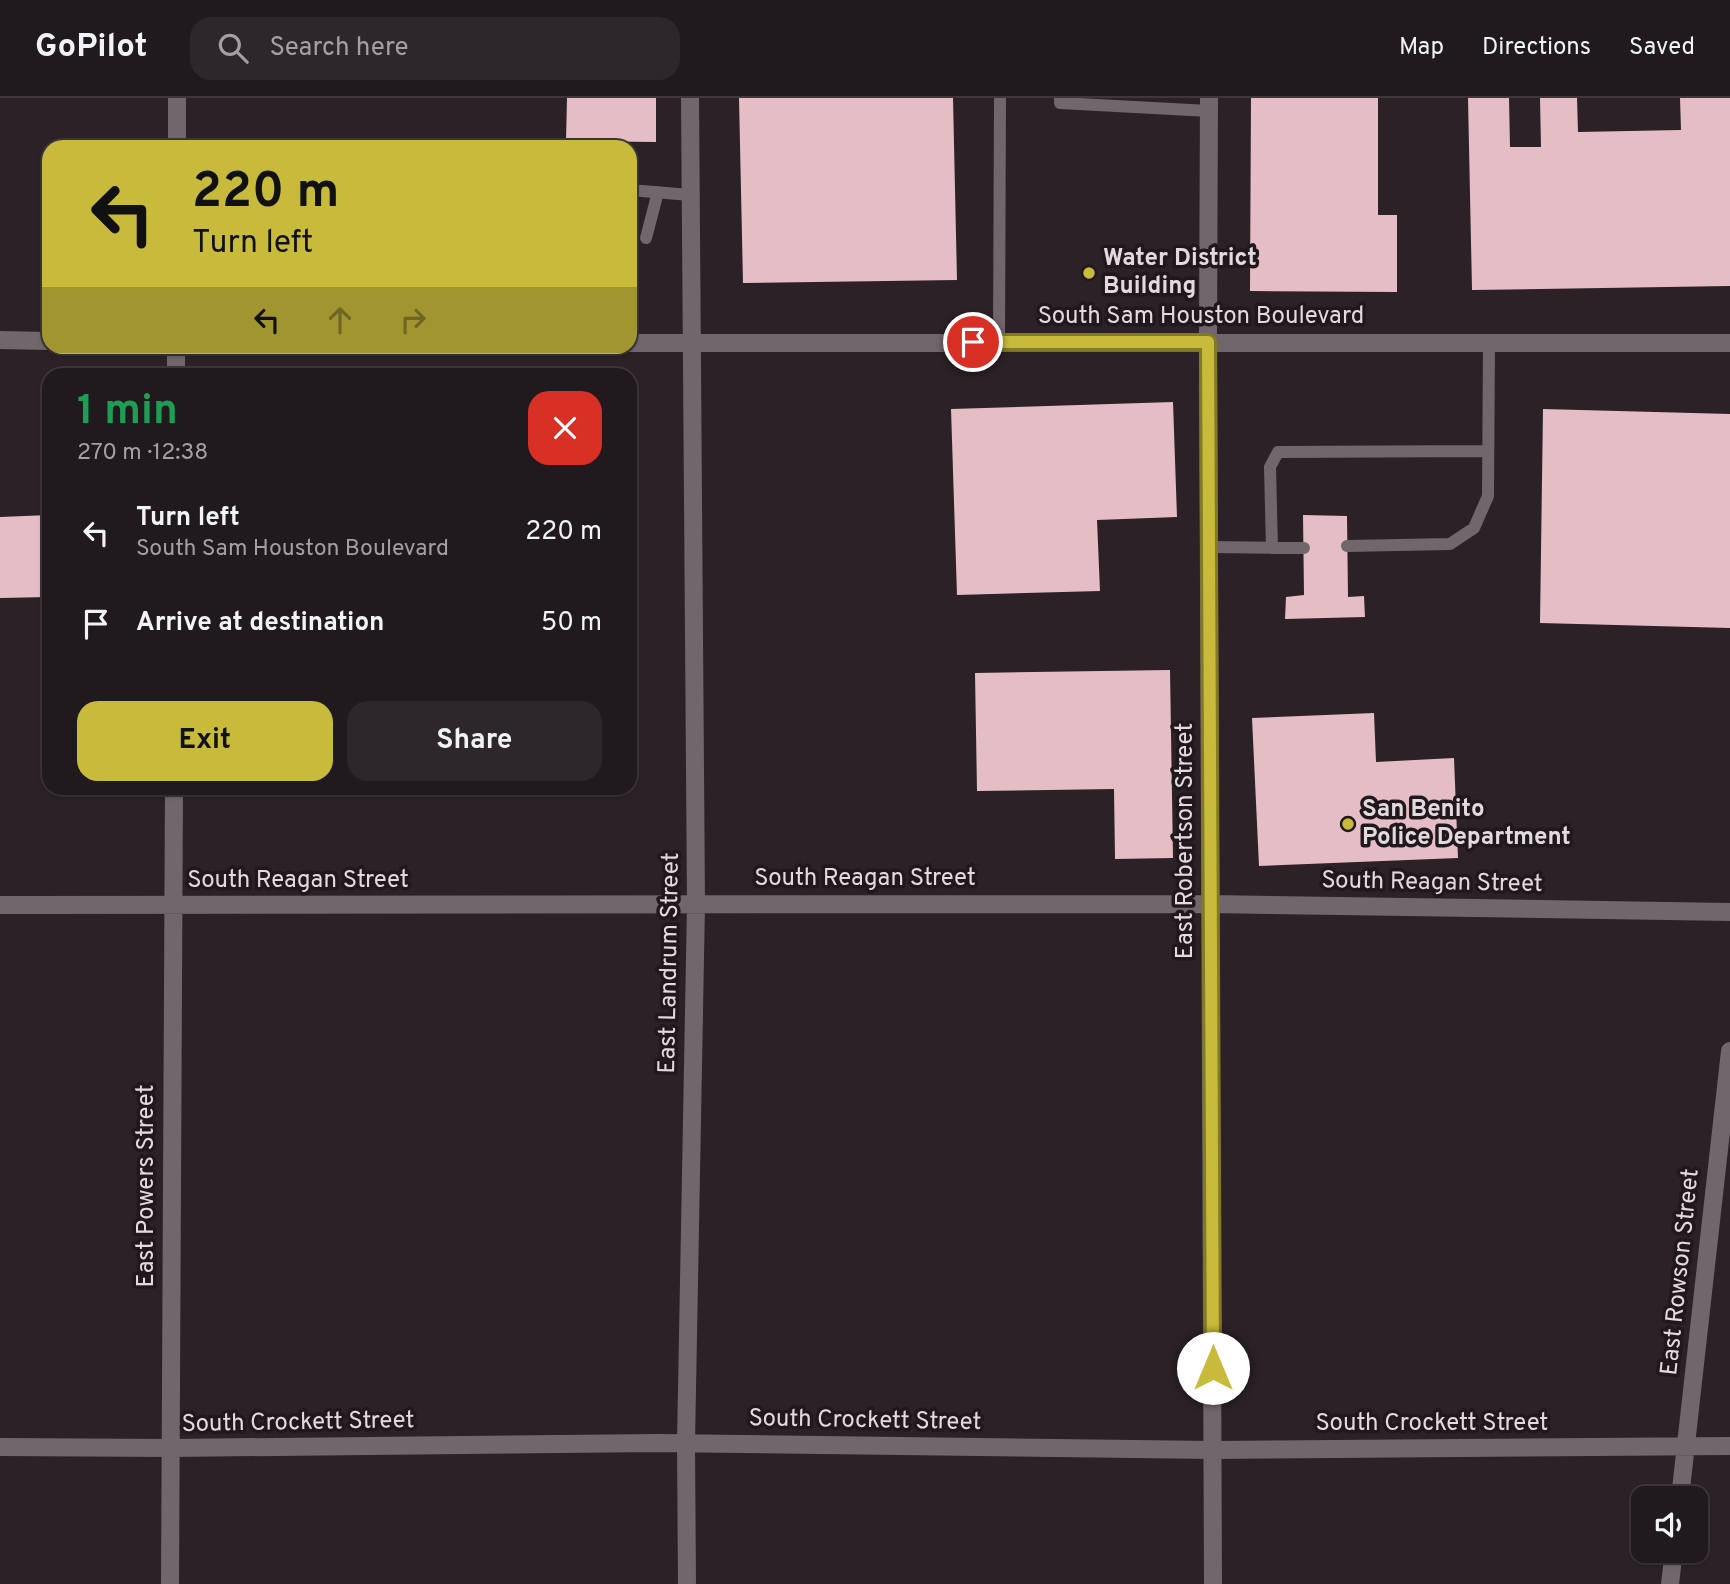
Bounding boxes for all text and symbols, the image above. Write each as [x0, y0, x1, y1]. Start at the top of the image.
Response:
search box [190, 17, 680, 80]
text: GoPilot [35, 27, 148, 69]
icon: search [214, 29, 252, 67]
text: Search here [270, 32, 408, 65]
text: Map [1399, 33, 1444, 63]
text: Directions [1482, 33, 1591, 63]
text: Saved [1629, 33, 1695, 63]
text: 220 m [192, 163, 339, 225]
icon: left [77, 168, 168, 259]
text: Turn left [192, 224, 313, 264]
place label: Water District Building [1103, 244, 1257, 302]
marker: Water District Building [1081, 265, 1097, 281]
icon: left [248, 301, 286, 339]
icon: ahead [321, 301, 359, 339]
icon: right [394, 301, 432, 339]
street label: South Sam Houston Boulevard [1038, 302, 1364, 332]
pin [943, 312, 1003, 372]
icon: arrive [954, 323, 992, 361]
text: 1 min [77, 386, 178, 439]
button: close [528, 391, 602, 465]
text: 270 m · 12:38 [77, 439, 208, 468]
text: Turn left [136, 502, 240, 535]
icon: left [77, 514, 115, 552]
text: 220 m [525, 516, 602, 549]
text: South Sam Houston Boulevard [136, 535, 449, 564]
icon: arrive [77, 605, 115, 643]
text: Arrive at destination [136, 607, 384, 640]
text: 50 m [541, 607, 602, 640]
button: Exit [77, 701, 333, 781]
button: Share [347, 701, 602, 781]
street label: East Robertson Street [1171, 723, 1201, 959]
place label: San Benito Police Department [1362, 795, 1571, 853]
marker: San Benito Police Department [1340, 816, 1356, 832]
street label: East Landrum Street [653, 852, 687, 1074]
street label: South Reagan Street [754, 864, 976, 894]
street label: South Reagan Street [187, 866, 409, 896]
street label: South Reagan Street [1321, 866, 1543, 900]
street label: East Powers Street [132, 1084, 162, 1288]
street label: East Rowson Street [1655, 1167, 1707, 1377]
position arrow [1176, 1331, 1250, 1405]
street label: South Crockett Street [748, 1404, 982, 1438]
street label: South Crockett Street [181, 1406, 415, 1440]
street label: South Crockett Street [1316, 1409, 1548, 1439]
map controls [1631, 1486, 1708, 1563]
button: sound [1631, 1486, 1708, 1563]

